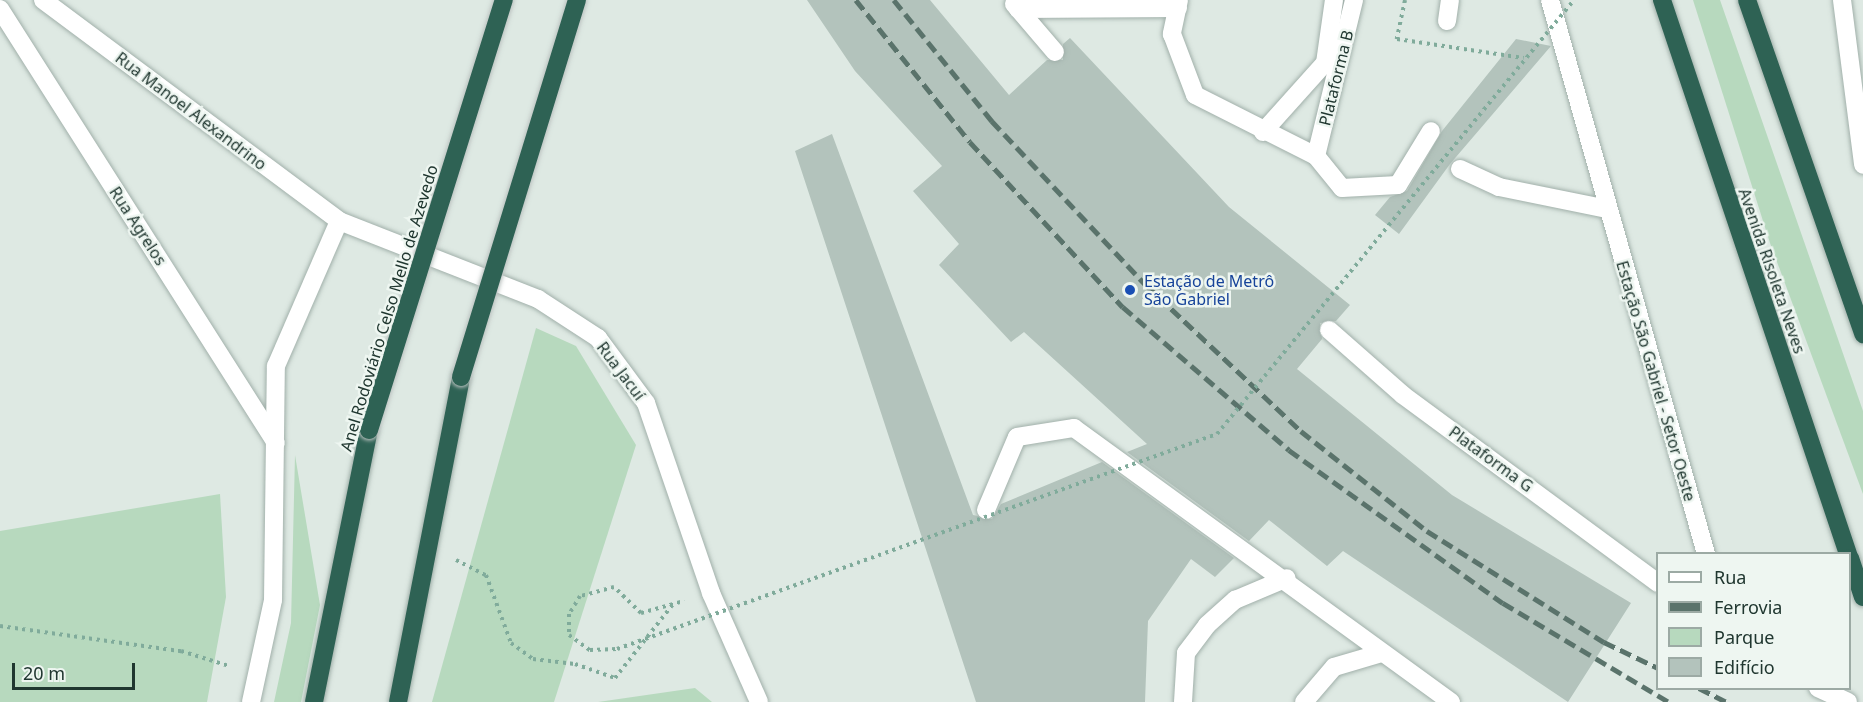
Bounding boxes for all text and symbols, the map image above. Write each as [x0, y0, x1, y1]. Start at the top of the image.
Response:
street label: Plataforma B [1315, 28, 1357, 128]
street label: Rua Manoel Alexandrino [112, 48, 270, 174]
street label: Anel Rodoviário Celso Mello de Azevedo [336, 162, 442, 454]
street label: Rua Agrelos [105, 183, 171, 269]
street label: Avenida Risoleta Neves [1735, 186, 1809, 356]
street label: Estação São Gabriel - Setor Oeste [1612, 259, 1700, 503]
place label: Estação de Metrô São Gabriel [1144, 271, 1274, 309]
marker: Estação de Metrô São Gabriel [1121, 281, 1139, 299]
street label: Rua Jacuí [593, 338, 649, 404]
street label: Plataforma G [1445, 422, 1537, 496]
legend [1656, 552, 1851, 690]
text: Rua [1714, 565, 1746, 589]
text: Ferrovia [1714, 595, 1782, 619]
text: Parque [1714, 625, 1774, 649]
scale bar [15, 651, 138, 689]
text: Edifício [1714, 655, 1775, 679]
text: 20 m [23, 661, 65, 685]

